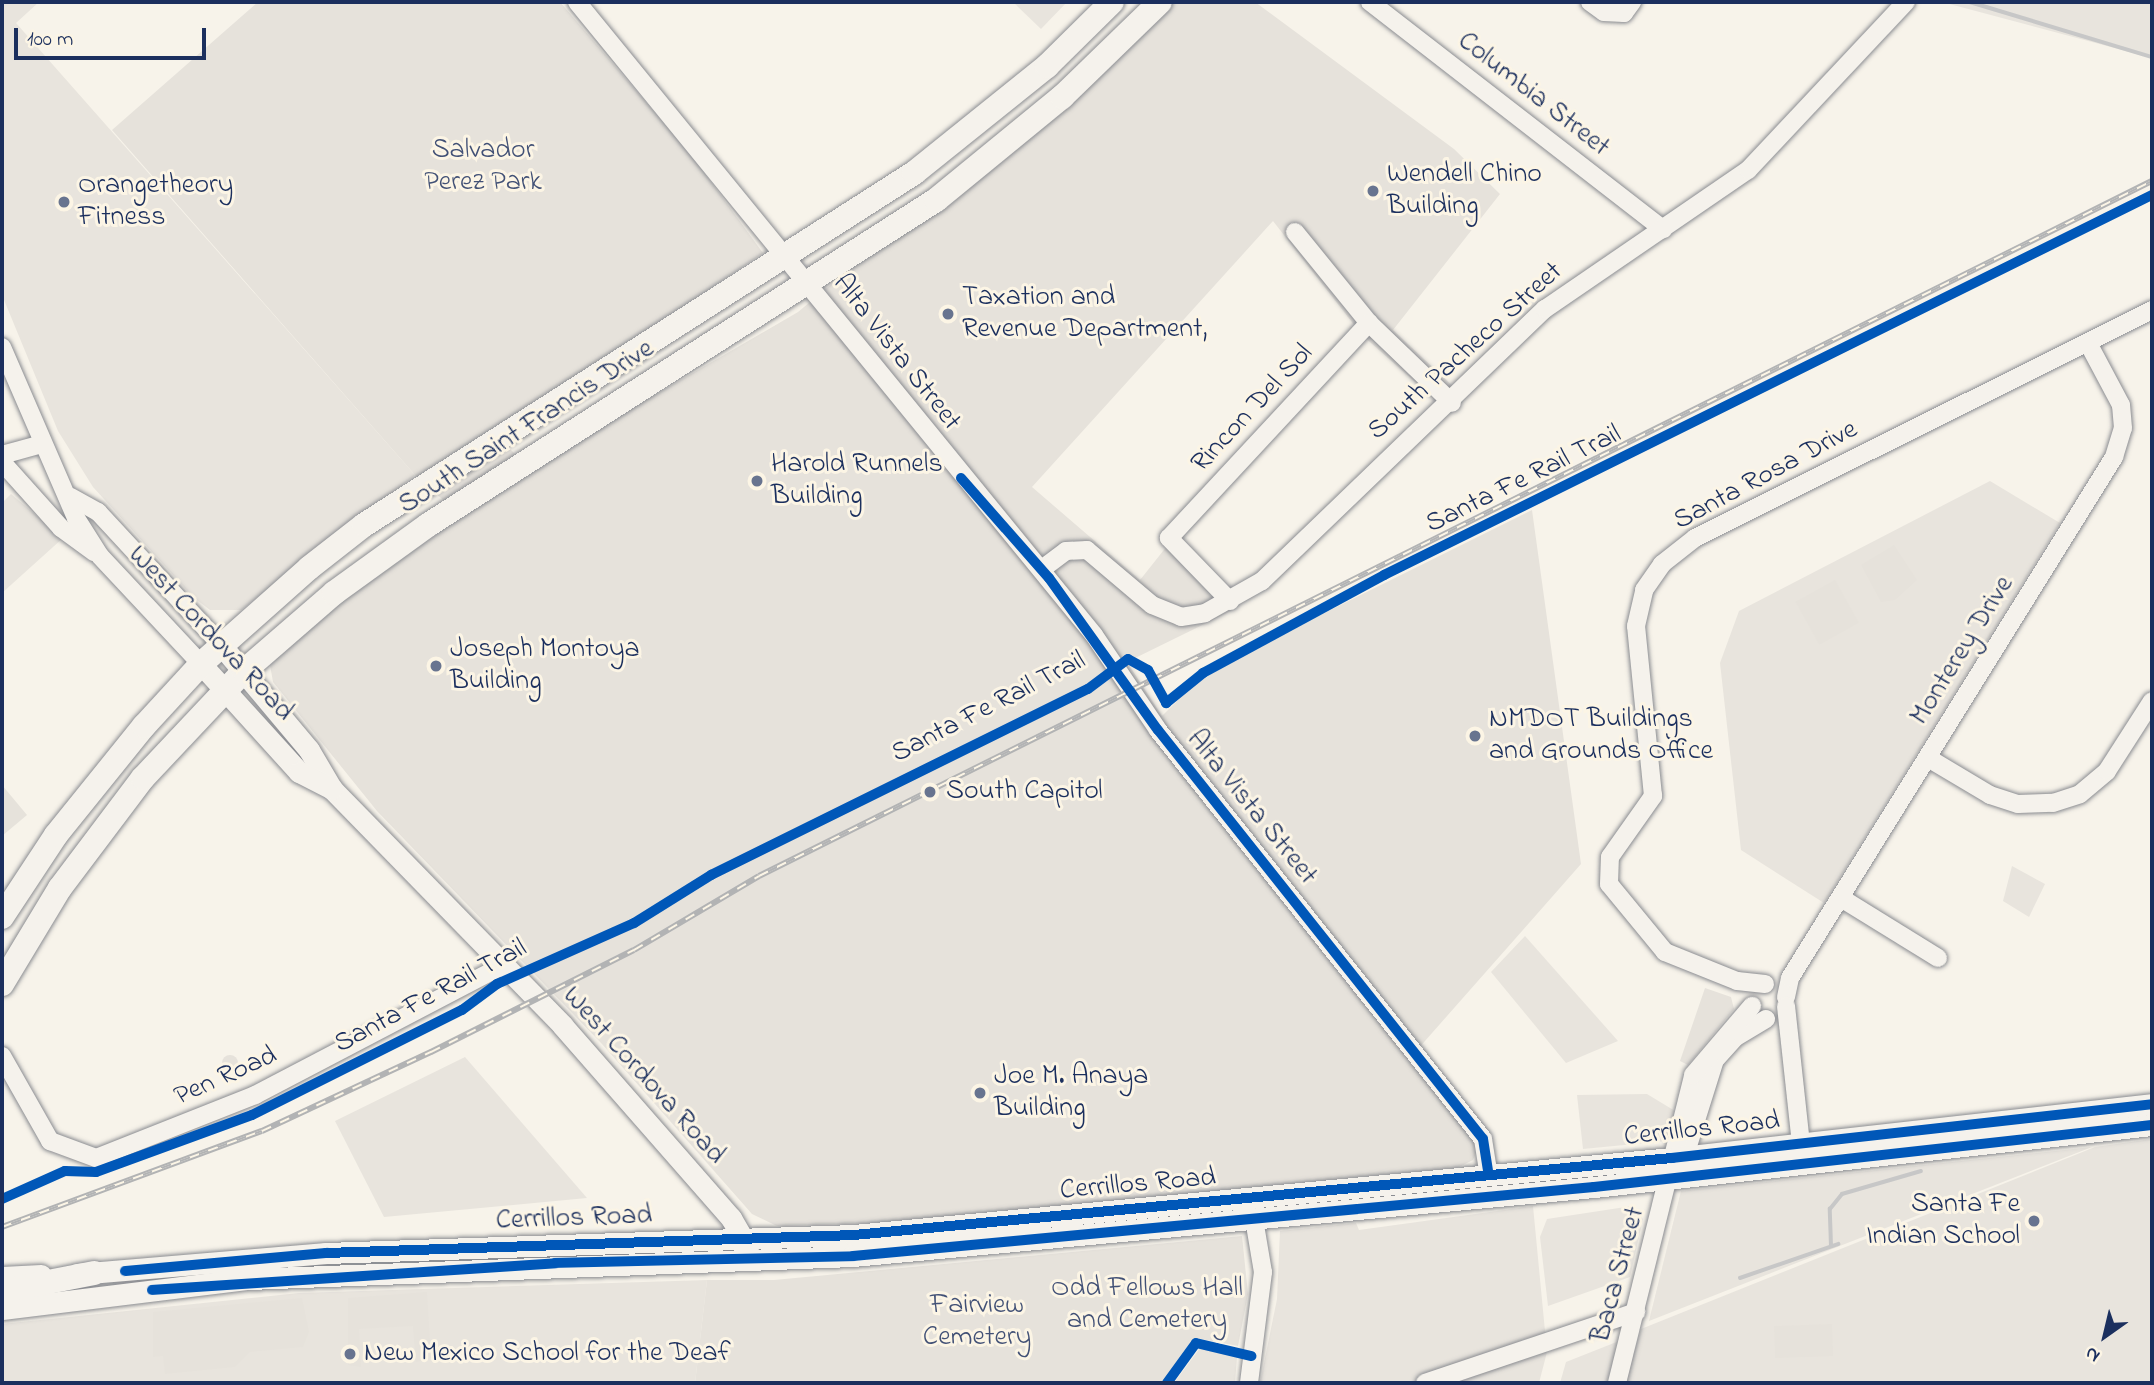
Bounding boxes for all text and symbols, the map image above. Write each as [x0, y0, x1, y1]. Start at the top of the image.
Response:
scale bar [18, 14, 210, 58]
text: 100 m [27, 25, 73, 55]
street label: Columbia Street [1450, 25, 1616, 165]
park label: Salvador Perez Park [424, 134, 542, 200]
place label: Wendell Chino Building [1387, 158, 1542, 224]
place label: Orangetheory Fitness [78, 169, 233, 235]
marker: Wendell Chino Building [1365, 183, 1381, 199]
marker: Orangetheory Fitness [56, 194, 72, 210]
street label: South Pacheco Street [1362, 256, 1570, 448]
street label: Alta Vista Street [824, 268, 968, 438]
place label: Taxation and Revenue Department, [962, 281, 1207, 347]
marker: Taxation and Revenue Department, [940, 306, 956, 322]
street label: South Saint Francis Drive [393, 333, 661, 523]
street label: Rincon Del Sol [1185, 338, 1321, 480]
street label: Santa Rosa Drive [1668, 413, 1864, 539]
street label: Santa Fe Rail Trail [1421, 418, 1627, 542]
place label: Harold Runnels Building [771, 448, 943, 514]
marker: Harold Runnels Building [749, 473, 765, 489]
street label: West Cordova Road [120, 539, 300, 729]
street label: Monterey Drive [1904, 570, 2022, 732]
place label: Joseph Montoya Building [450, 633, 640, 699]
street label: Santa Fe Rail Trail [886, 645, 1092, 771]
marker: Joseph Montoya Building [428, 658, 444, 674]
place label: NMDOT Buildings and Grounds Office [1489, 703, 1713, 769]
street label: Alta Vista Street [1178, 724, 1324, 892]
marker: NMDOT Buildings and Grounds Office [1467, 728, 1483, 744]
place label: South Capitol [946, 775, 1103, 809]
marker: South Capitol [920, 782, 940, 802]
street label: Santa Fe Rail Trail [329, 932, 533, 1062]
street label: West Cordova Road [554, 980, 732, 1172]
street label: Pen Road [169, 1040, 283, 1114]
place label: Joe M. Anaya Building [994, 1060, 1148, 1126]
marker: Joe M. Anaya Building [972, 1085, 988, 1101]
street label: Cerrillos Road [1622, 1105, 1782, 1155]
street label: Cerrillos Road [1059, 1161, 1217, 1209]
place label: Santa Fe Indian School [1866, 1188, 2020, 1254]
street label: Cerrillos Road [495, 1199, 653, 1239]
street label: Baca Street [1585, 1203, 1653, 1347]
marker: Santa Fe Indian School [2026, 1213, 2042, 1229]
park label: Odd Fellows Hall and Cemetery [1051, 1272, 1243, 1338]
park label: Fairview Cemetery [923, 1289, 1031, 1355]
north arrow [2070, 1301, 2140, 1371]
place label: New Mexico School for the Deaf [364, 1337, 731, 1371]
text: N [2080, 1339, 2106, 1369]
marker: New Mexico School for the Deaf [342, 1346, 358, 1362]

